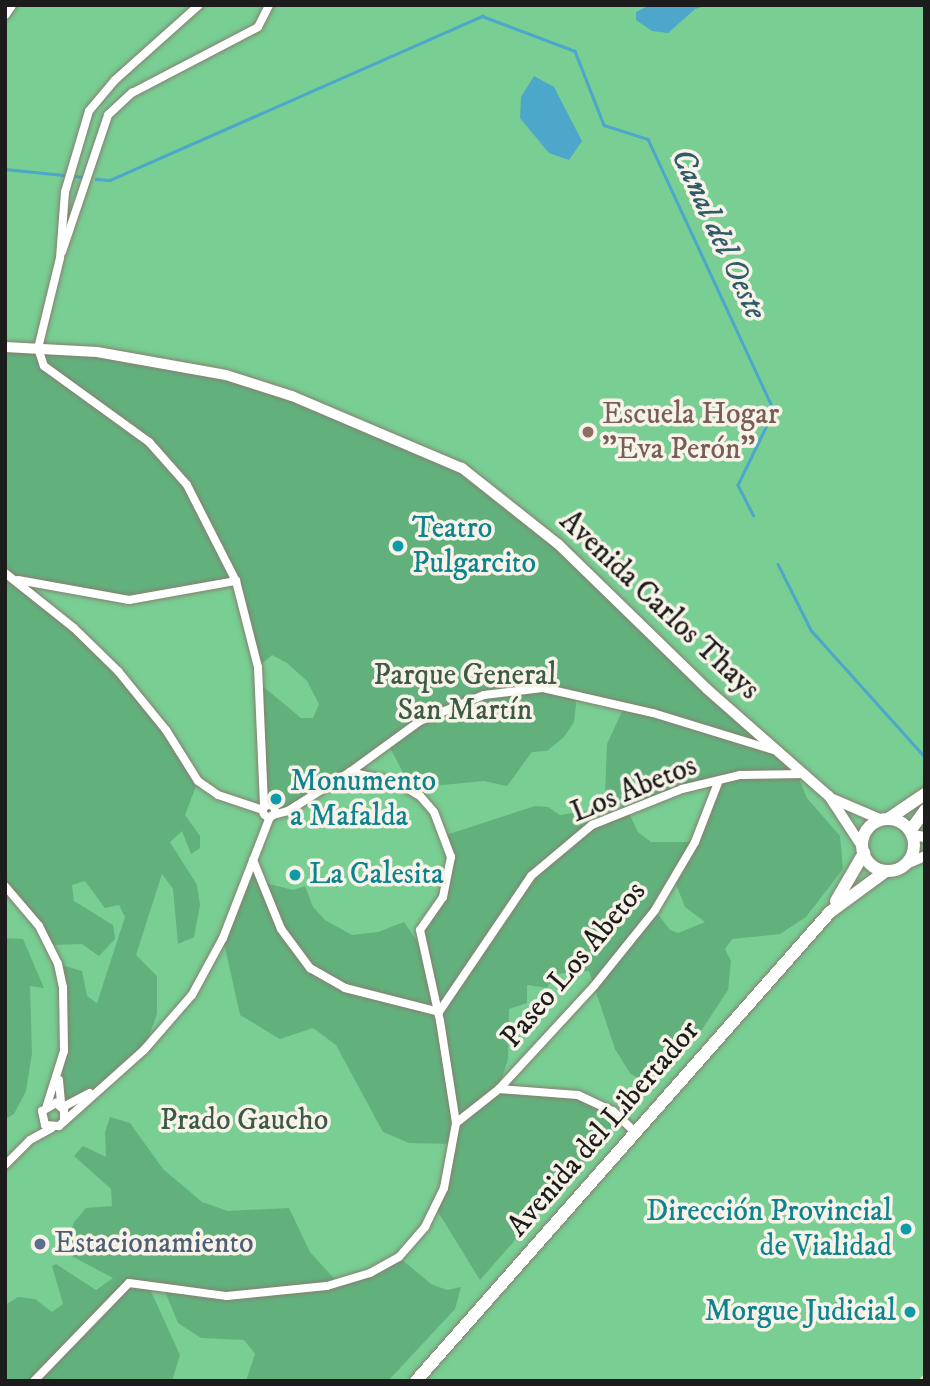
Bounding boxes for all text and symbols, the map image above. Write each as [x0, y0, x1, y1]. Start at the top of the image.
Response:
water label: Canal del Oeste [662, 142, 774, 326]
place label: Escuela Hogar "Eva Perón" [602, 397, 779, 467]
marker: Escuela Hogar "Eva Perón" [580, 424, 596, 440]
street label: Avenida Carlos Thays [551, 504, 767, 708]
place label: Teatro Pulgarcito [412, 511, 536, 582]
marker: Teatro Pulgarcito [390, 538, 406, 554]
park label: Parque General San Martín [373, 658, 557, 728]
street label: Los Abetos [566, 749, 702, 831]
place label: Monumento a Mafalda [290, 764, 436, 834]
marker: Monumento a Mafalda [268, 791, 284, 807]
place label: La Calesita [309, 857, 444, 893]
marker: La Calesita [287, 867, 303, 883]
street label: Paseo Los Abetos [494, 874, 654, 1056]
street label: Avenida del Libertador [500, 1014, 708, 1244]
park label: Prado Gaucho [160, 1103, 328, 1139]
place label: Dirección Provincial de Vialidad [646, 1194, 892, 1264]
marker: Dirección Provincial de Vialidad [898, 1221, 914, 1237]
place label: Estacionamiento [54, 1226, 254, 1262]
marker: Estacionamiento [32, 1236, 48, 1252]
place label: Morgue Judicial [704, 1294, 896, 1330]
marker: Morgue Judicial [902, 1304, 918, 1320]

